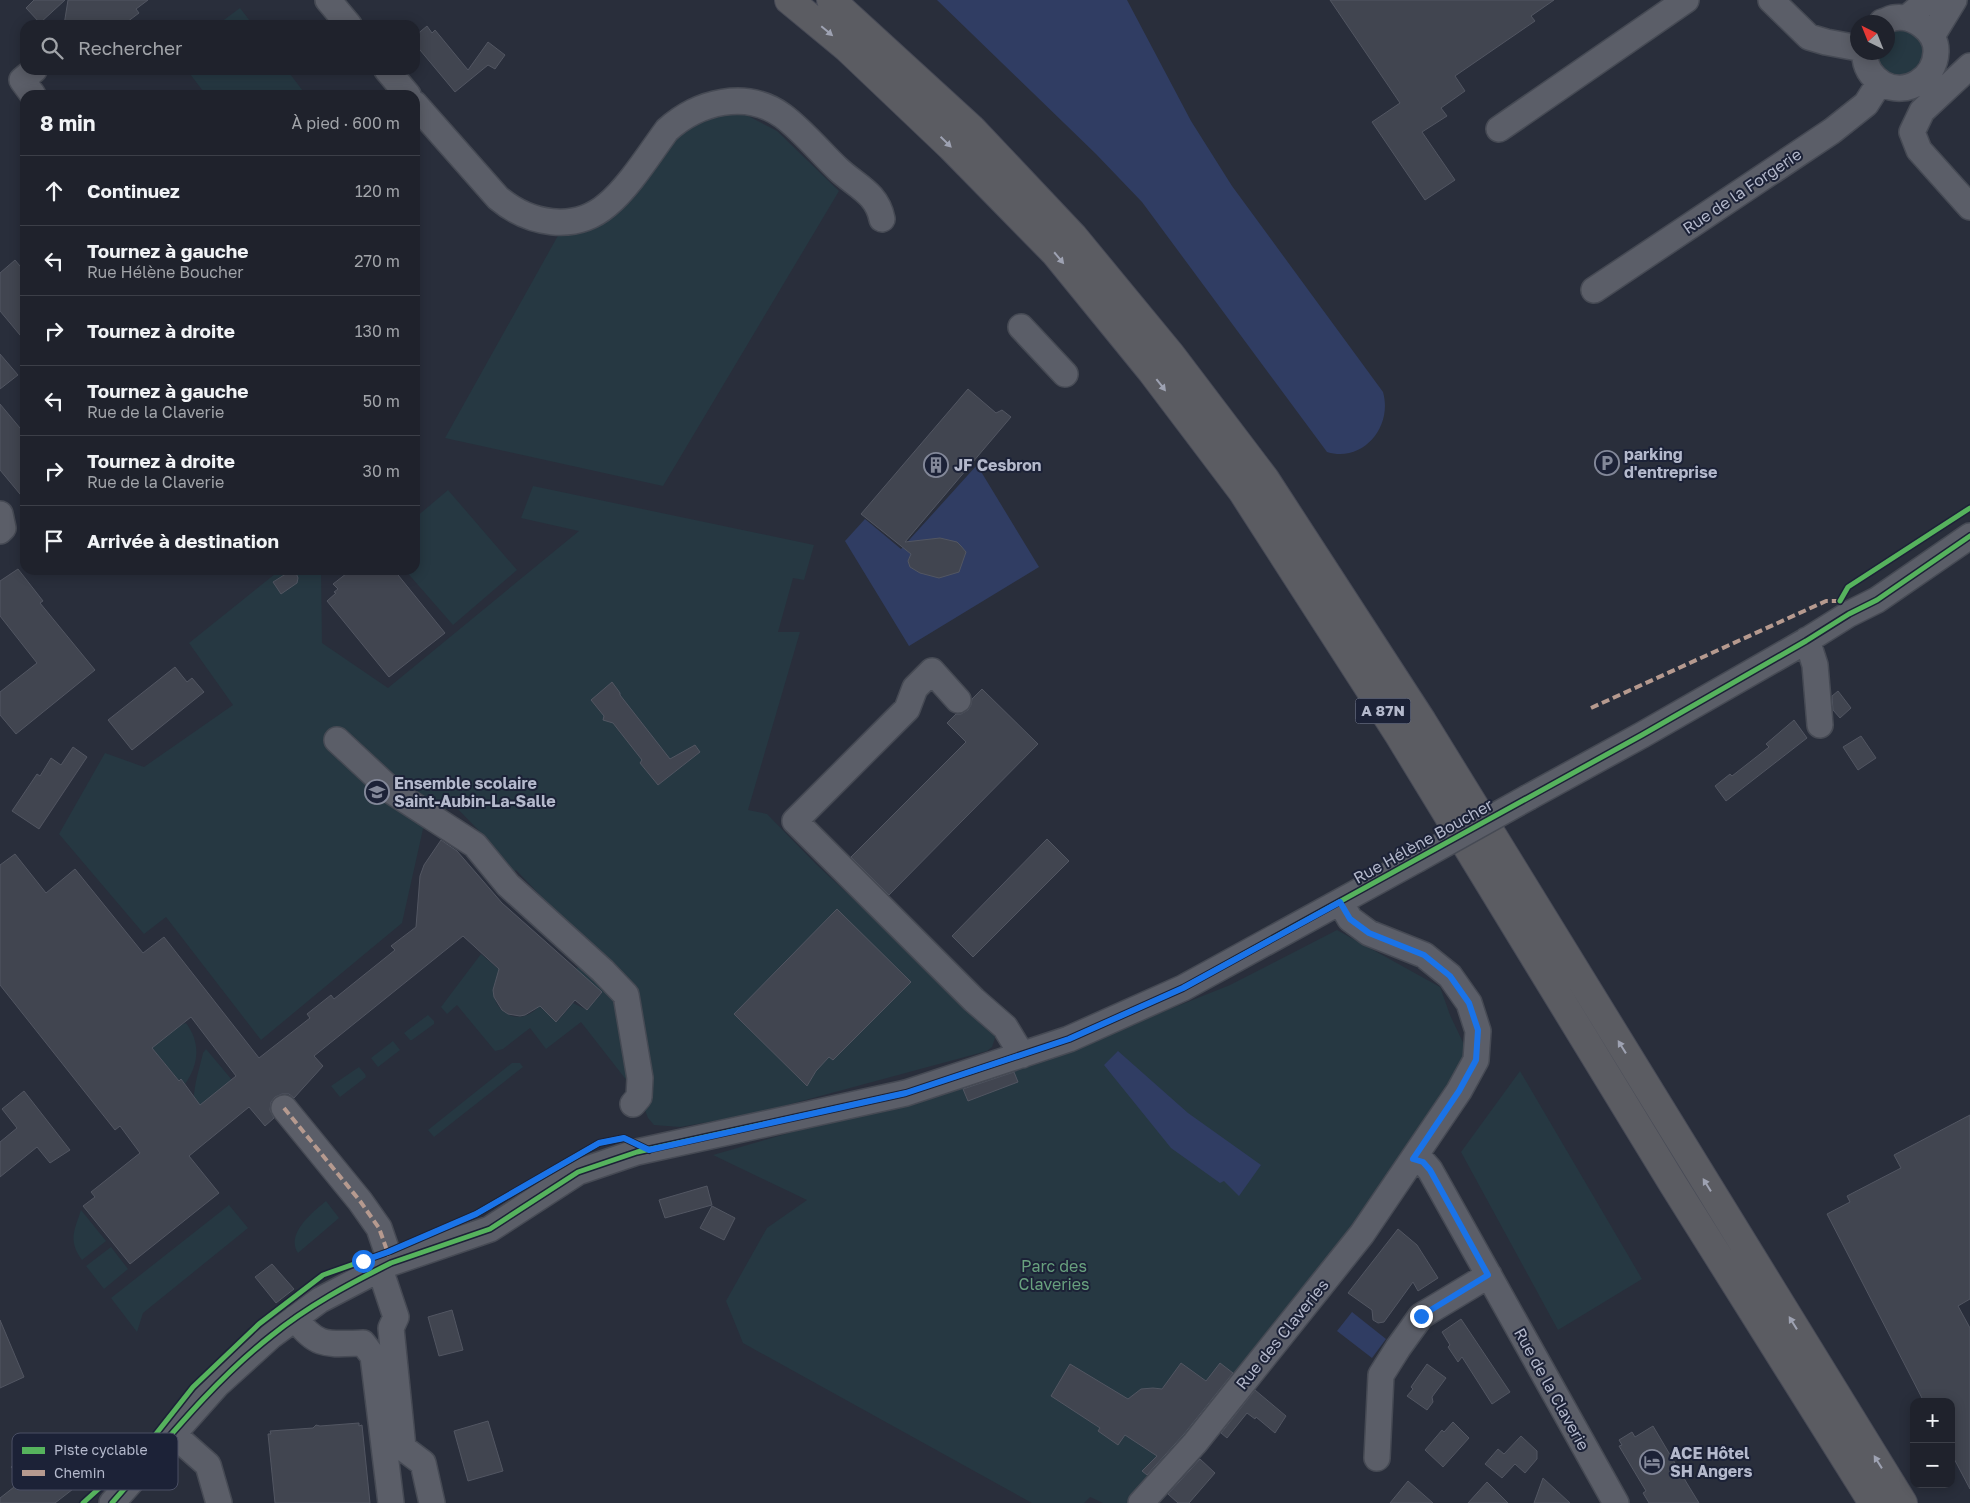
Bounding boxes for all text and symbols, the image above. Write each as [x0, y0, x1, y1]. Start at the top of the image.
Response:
north arrow [1850, 15, 1895, 60]
search box [20, 20, 420, 75]
one-way arrow [820, 26, 833, 37]
icon: search [38, 34, 66, 62]
text: Rechercher [78, 36, 183, 59]
text: 8 min [40, 110, 96, 136]
text: À pied · 600 m [292, 113, 400, 133]
one-way arrow [939, 136, 951, 148]
street label: Rue de la Forgerie [1679, 144, 1805, 238]
icon: ahead [40, 177, 68, 205]
text: Continuez [87, 179, 180, 202]
text: 120 m [355, 181, 400, 201]
text: Tournez à gauche [87, 239, 248, 262]
icon: left [40, 247, 68, 275]
text: 270 m [354, 251, 400, 271]
one-way arrow [1053, 252, 1064, 265]
text: Rue Hélène Boucher [87, 262, 243, 282]
icon: right [40, 317, 68, 345]
text: Tournez à droite [87, 319, 235, 342]
text: 130 m [355, 321, 400, 341]
one-way arrow [1156, 378, 1167, 391]
text: Tournez à gauche [87, 379, 248, 402]
icon: left [40, 387, 68, 415]
text: 50 m [363, 391, 400, 411]
text: Rue de la Claverie [87, 402, 224, 422]
place label: parking d'entreprise [1624, 444, 1717, 482]
text: Tournez à droite [87, 449, 235, 472]
parking icon: parking d'entreprise [1594, 450, 1620, 476]
building icon: JF Cesbron [923, 452, 949, 478]
place label: JF Cesbron [954, 455, 1042, 475]
icon: right [40, 457, 68, 485]
text: 30 m [363, 461, 400, 481]
text: Rue de la Claverie [87, 472, 224, 492]
icon: arrive [40, 527, 68, 555]
text: Arrivée à destination [87, 529, 279, 552]
road number: A 87N [1356, 698, 1410, 724]
place label: Ensemble scolaire Saint-Aubin-La-Salle [394, 773, 556, 811]
school or university icon: Ensemble scolaire Saint-Aubin-La-Salle [364, 779, 390, 805]
street label: Rue Hélène Boucher [1350, 794, 1496, 888]
one-way arrow [1617, 1040, 1626, 1053]
one-way arrow [1703, 1178, 1712, 1191]
route start [352, 1250, 375, 1273]
park label: Parc des Claveries [1019, 1256, 1089, 1294]
street label: Rue des Claveries [1231, 1275, 1333, 1393]
route end [1410, 1305, 1433, 1328]
one-way arrow [1788, 1317, 1797, 1330]
street label: Rue de la Claverie [1510, 1324, 1594, 1454]
map controls [1910, 1398, 1955, 1488]
button: + [1910, 1398, 1955, 1443]
legend [12, 1433, 178, 1490]
text: Piste cyclable [54, 1441, 148, 1458]
place label: ACE Hôtel SH Angers [1670, 1443, 1752, 1481]
button: − [1910, 1443, 1955, 1488]
hotel icon: ACE Hôtel SH Angers [1639, 1449, 1665, 1475]
one-way arrow [1873, 1455, 1882, 1468]
text: Chemin [54, 1464, 105, 1481]

